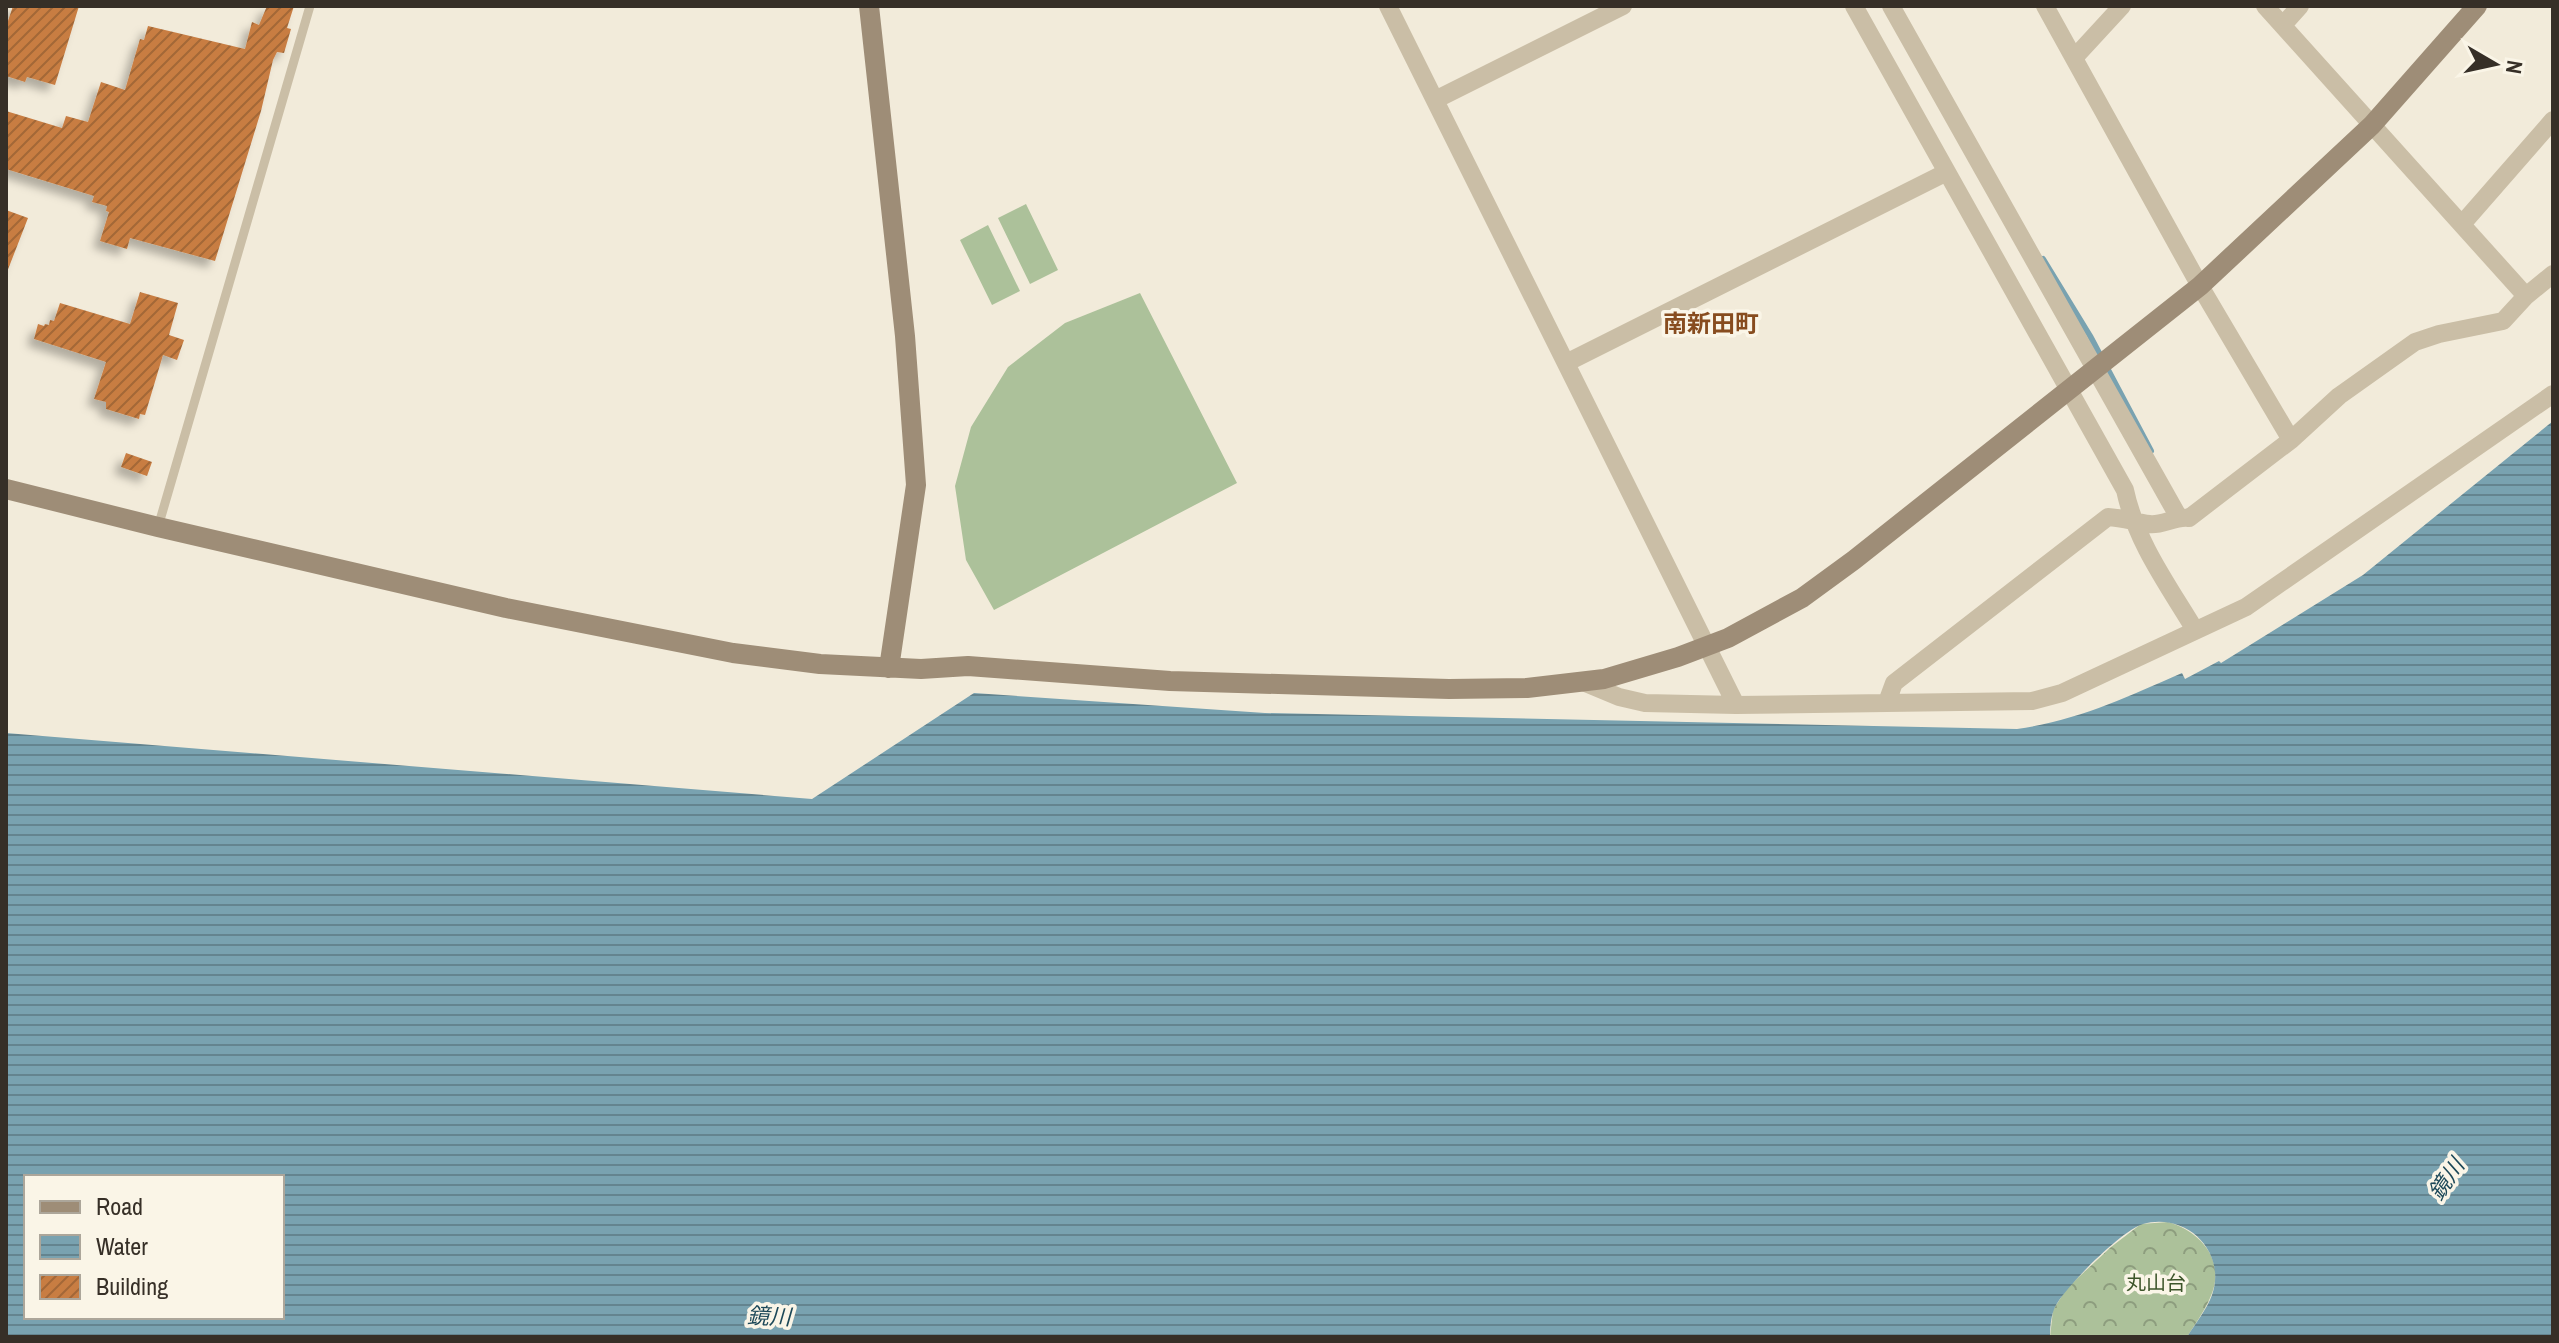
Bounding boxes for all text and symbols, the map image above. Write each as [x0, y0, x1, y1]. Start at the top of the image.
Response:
north arrow [2455, 24, 2535, 104]
text: N [2499, 58, 2531, 76]
district label: 南新田町 [1663, 307, 1759, 339]
water label: 鏡川 [2421, 1151, 2472, 1206]
legend [24, 1175, 284, 1319]
text: Road [96, 1190, 143, 1222]
text: Water [96, 1230, 148, 1262]
park label: 丸山台 [2126, 1269, 2186, 1296]
text: Building [96, 1270, 168, 1302]
water label: 鏡川 [746, 1300, 794, 1332]

